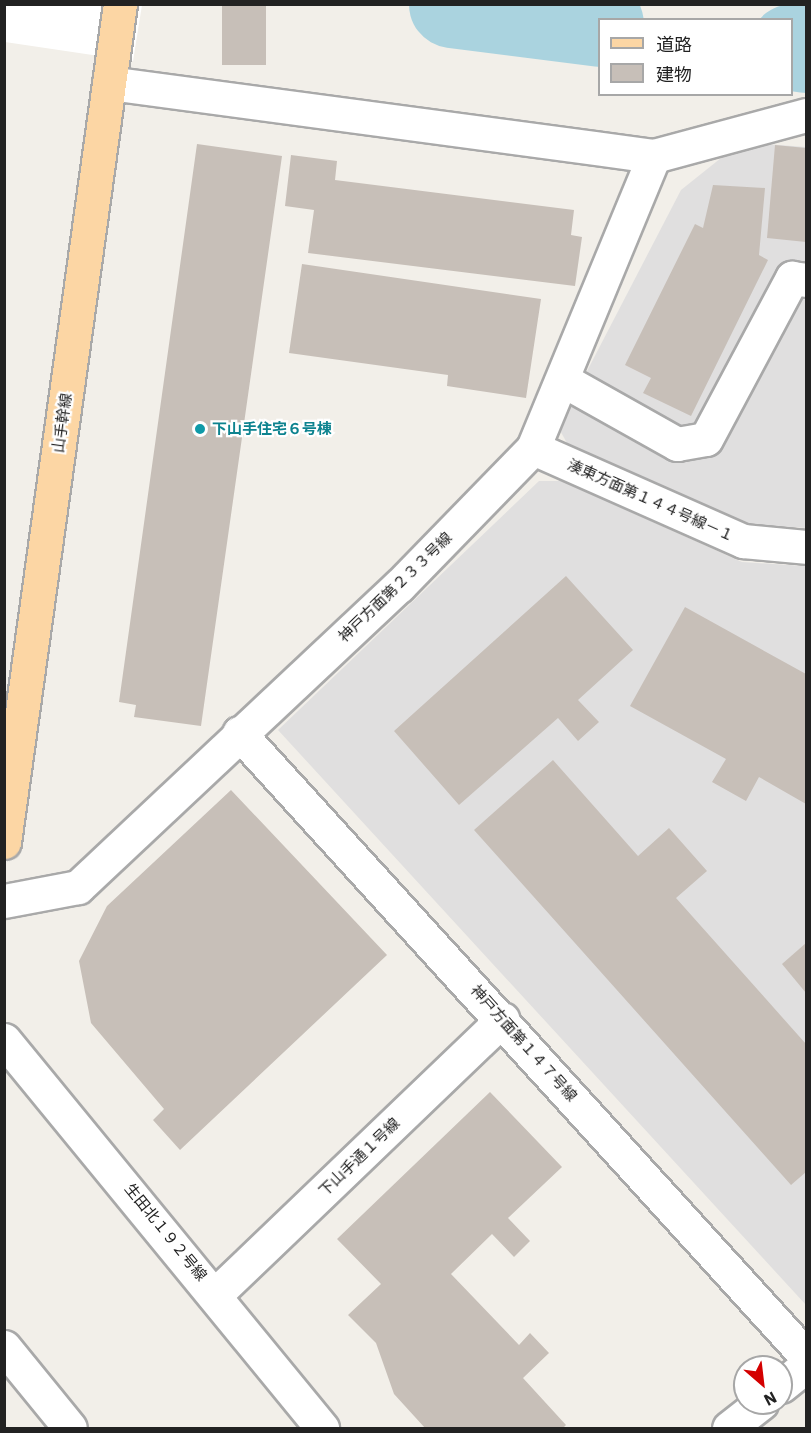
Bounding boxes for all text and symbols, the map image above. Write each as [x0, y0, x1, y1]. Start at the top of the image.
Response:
legend [598, 18, 793, 96]
text: 道路 [656, 33, 692, 56]
text: 建物 [656, 63, 692, 86]
street label: 山手幹線 [49, 392, 75, 454]
place label: 下山手住宅６号棟 [212, 420, 332, 438]
marker: 下山手住宅６号棟 [193, 422, 207, 436]
street label: 湊東方面第１４４号線－１ [565, 455, 737, 545]
street label: 神戸方面第２３３号線 [335, 528, 455, 646]
street label: 神戸方面第１４７号線 [467, 981, 581, 1105]
street label: 下山手通１号線 [315, 1114, 403, 1200]
street label: 生田北１９２号線 [121, 1180, 211, 1284]
north arrow [733, 1355, 793, 1415]
text: N [761, 1388, 780, 1411]

